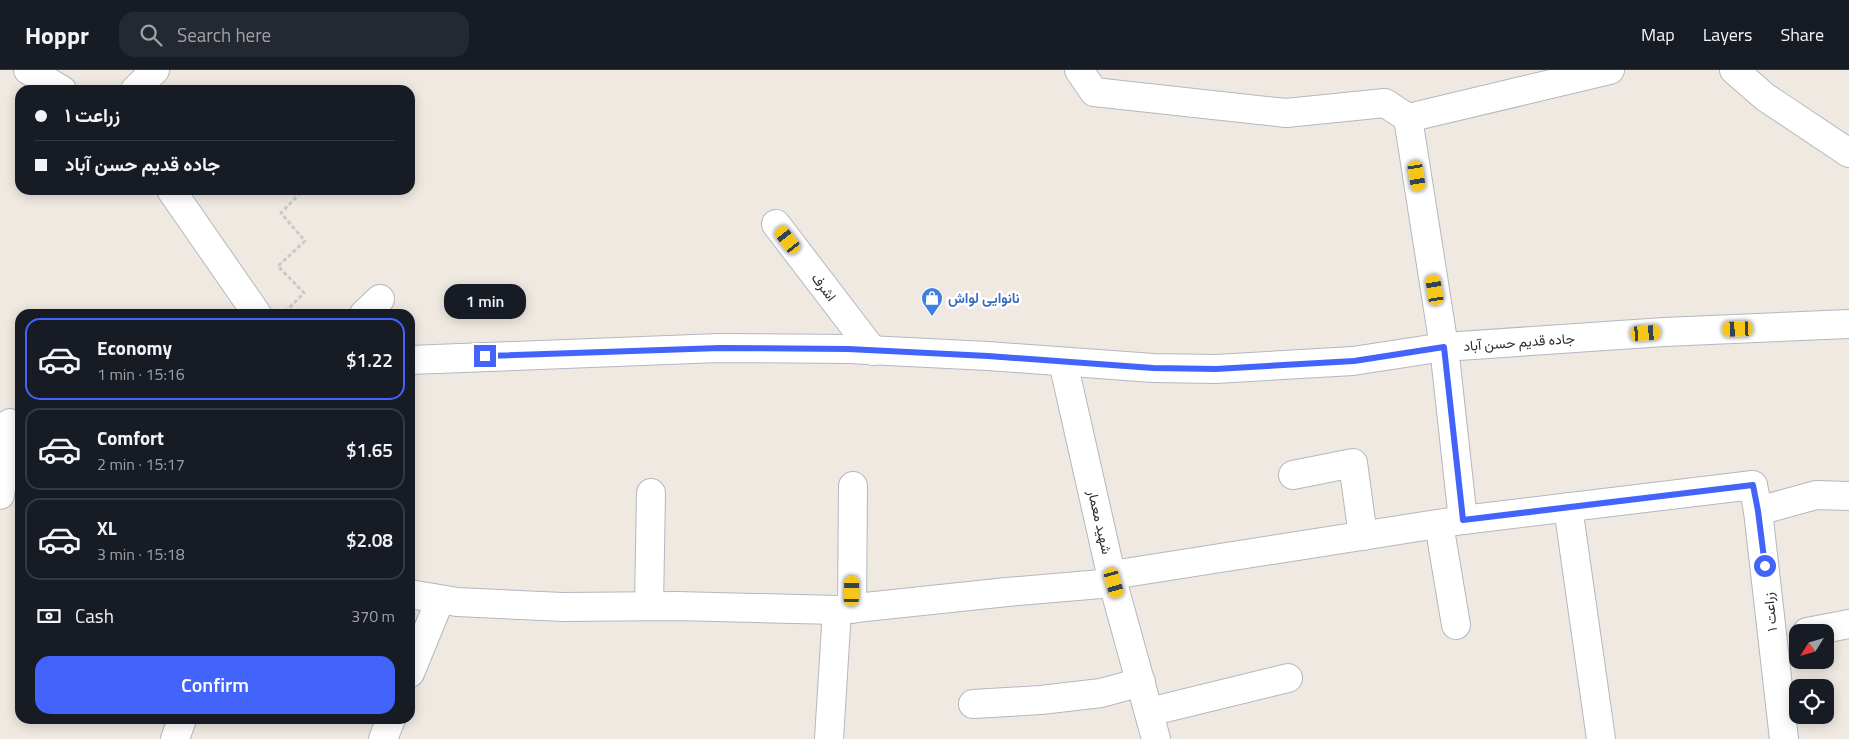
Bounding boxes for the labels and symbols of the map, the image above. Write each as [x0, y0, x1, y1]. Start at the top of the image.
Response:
car [1407, 160, 1426, 192]
car [772, 224, 803, 256]
street label: اشرف [807, 268, 842, 305]
car [1425, 274, 1444, 306]
callout: 1 min [444, 284, 526, 318]
shop icon: نانوایی لواش [920, 286, 944, 317]
place label: نانوایی لواش [948, 287, 1020, 308]
car [1722, 321, 1753, 337]
car [1630, 324, 1661, 342]
street label: جاده قدیم حسن آباد [1463, 327, 1575, 356]
route end [474, 345, 496, 367]
street label: شهید معمار [1083, 487, 1118, 556]
route start [1754, 555, 1776, 577]
car [1102, 567, 1125, 599]
car [844, 576, 859, 606]
street label: زراعت ۱ [1757, 591, 1782, 633]
north arrow [1789, 624, 1834, 669]

